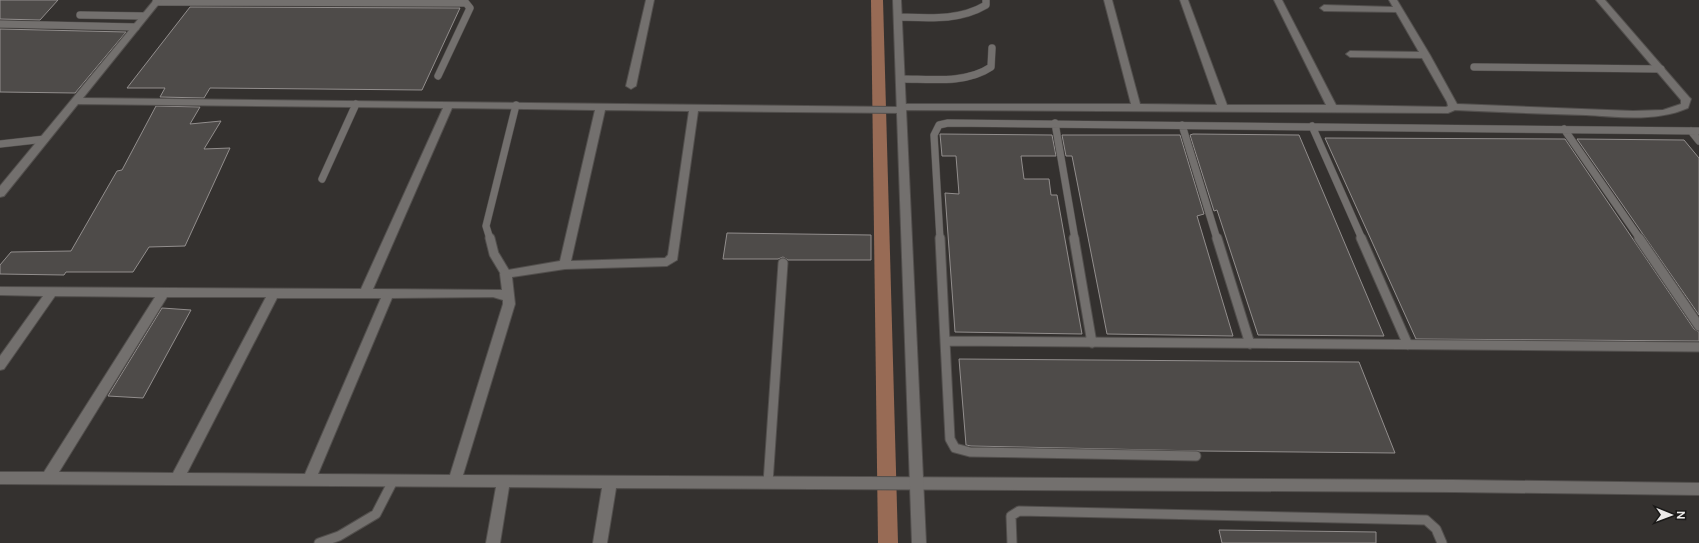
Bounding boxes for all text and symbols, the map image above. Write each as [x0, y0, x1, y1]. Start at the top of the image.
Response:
north arrow [1651, 495, 1691, 535]
text: N [1675, 511, 1687, 520]

